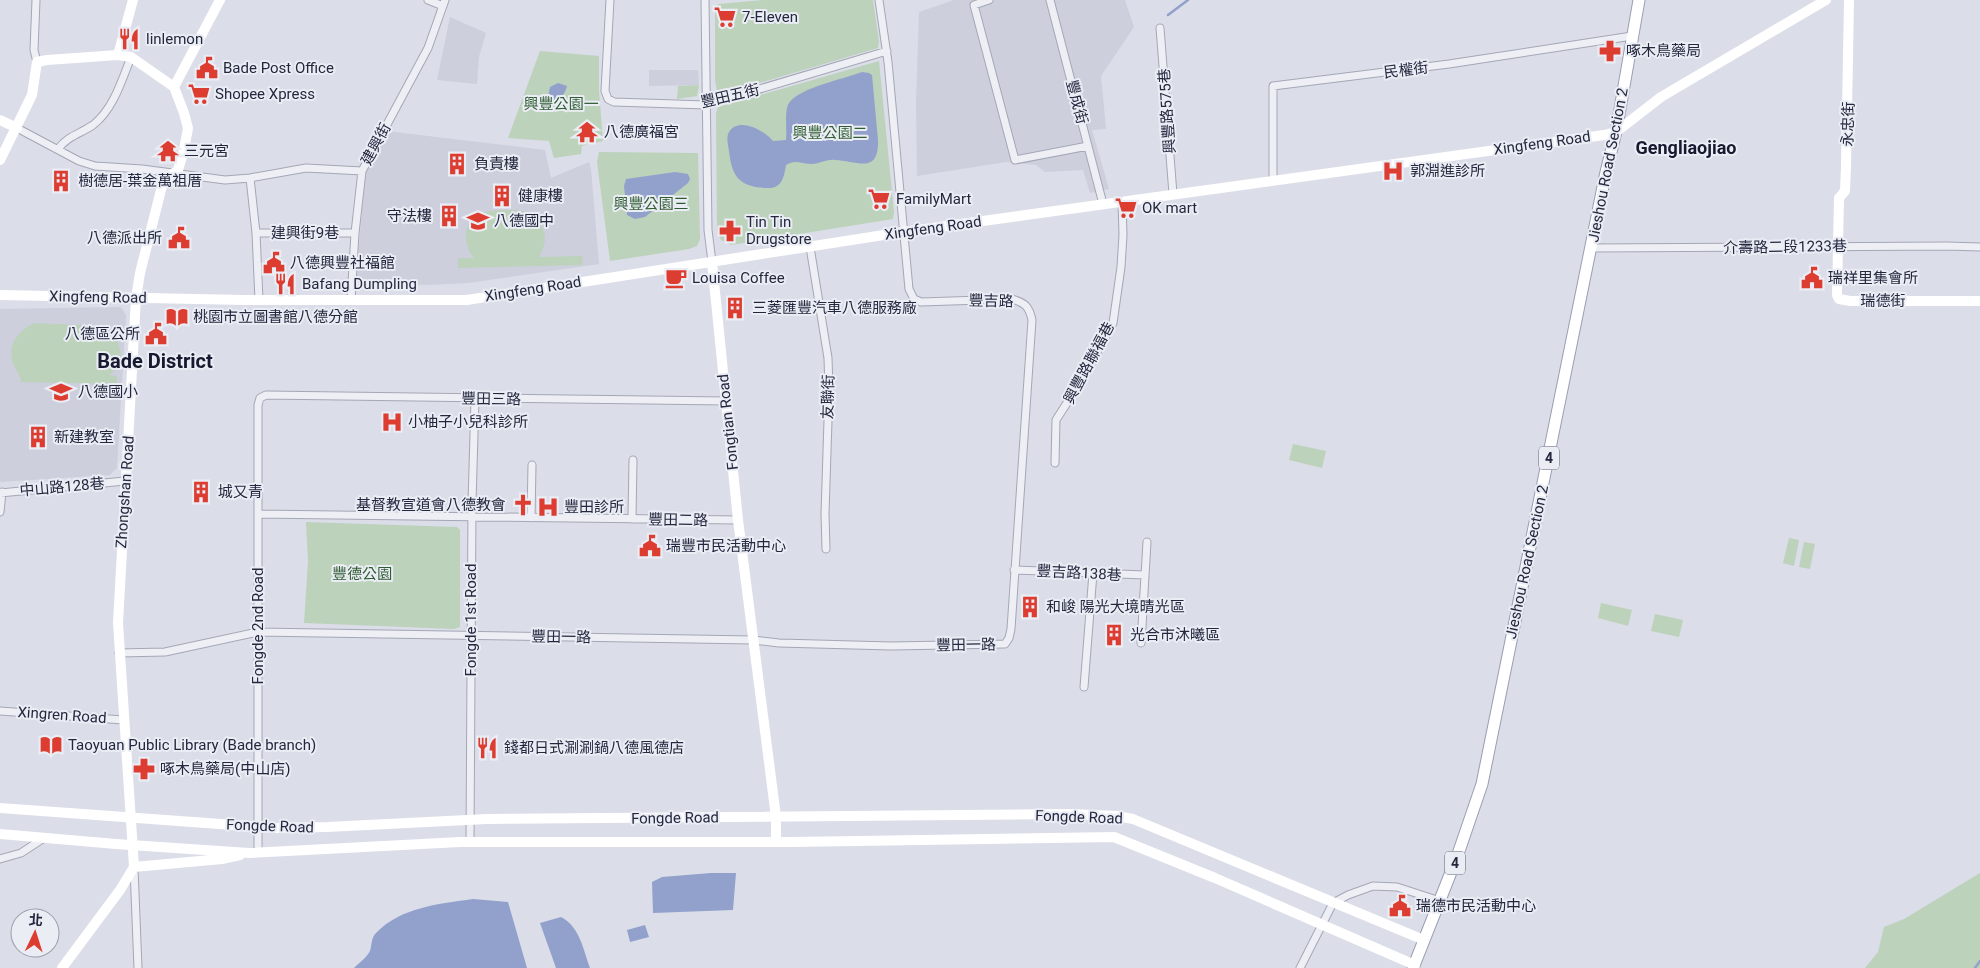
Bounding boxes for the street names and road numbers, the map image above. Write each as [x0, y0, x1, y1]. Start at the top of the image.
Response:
street label: 民權街 [1383, 58, 1429, 82]
street label: 興豐路575巷 [1155, 68, 1179, 154]
street label: 豐成街 [1062, 78, 1092, 126]
street label: 豐田五街 [699, 80, 761, 112]
street label: Jieshou Road Section 2 [1584, 86, 1632, 244]
street label: 永忠街 [1838, 101, 1858, 147]
street label: 建興街 [357, 120, 395, 168]
street label: Xingfeng Road [1492, 127, 1592, 159]
street label: Xingfeng Road [883, 212, 983, 244]
street label: 建興街9巷 [271, 224, 339, 242]
street label: 介壽路二段1233巷 [1723, 237, 1847, 257]
street label: Xingfeng Road [483, 272, 583, 306]
street label: Xingfeng Road [49, 287, 147, 307]
street label: 豐吉路 [968, 292, 1014, 310]
street label: 瑞德街 [1860, 292, 1906, 310]
street label: 興豐路聯福巷 [1060, 319, 1118, 407]
street label: Fongtian Road [714, 373, 742, 471]
street label: 友聯街 [819, 374, 837, 420]
street label: 豐田三路 [461, 389, 521, 409]
street label: Zhongshan Road [112, 435, 138, 549]
road number: 4 [1539, 446, 1559, 469]
street label: 中山路128巷 [19, 474, 105, 500]
street label: Jieshou Road Section 2 [1502, 483, 1552, 641]
street label: 豐田二路 [648, 510, 708, 530]
street label: 豐吉路138巷 [1036, 562, 1122, 584]
street label: Fongde 1st Road [462, 564, 480, 676]
street label: Fongde 2nd Road [249, 568, 267, 684]
street label: 豐田一路 [531, 627, 591, 647]
street label: 豐田一路 [936, 635, 996, 655]
street label: Xingren Road [17, 703, 107, 727]
street label: Fongde Road [1035, 806, 1123, 828]
street label: Fongde Road [631, 808, 719, 828]
street label: Fongde Road [226, 815, 314, 837]
road number: 4 [1445, 851, 1465, 874]

